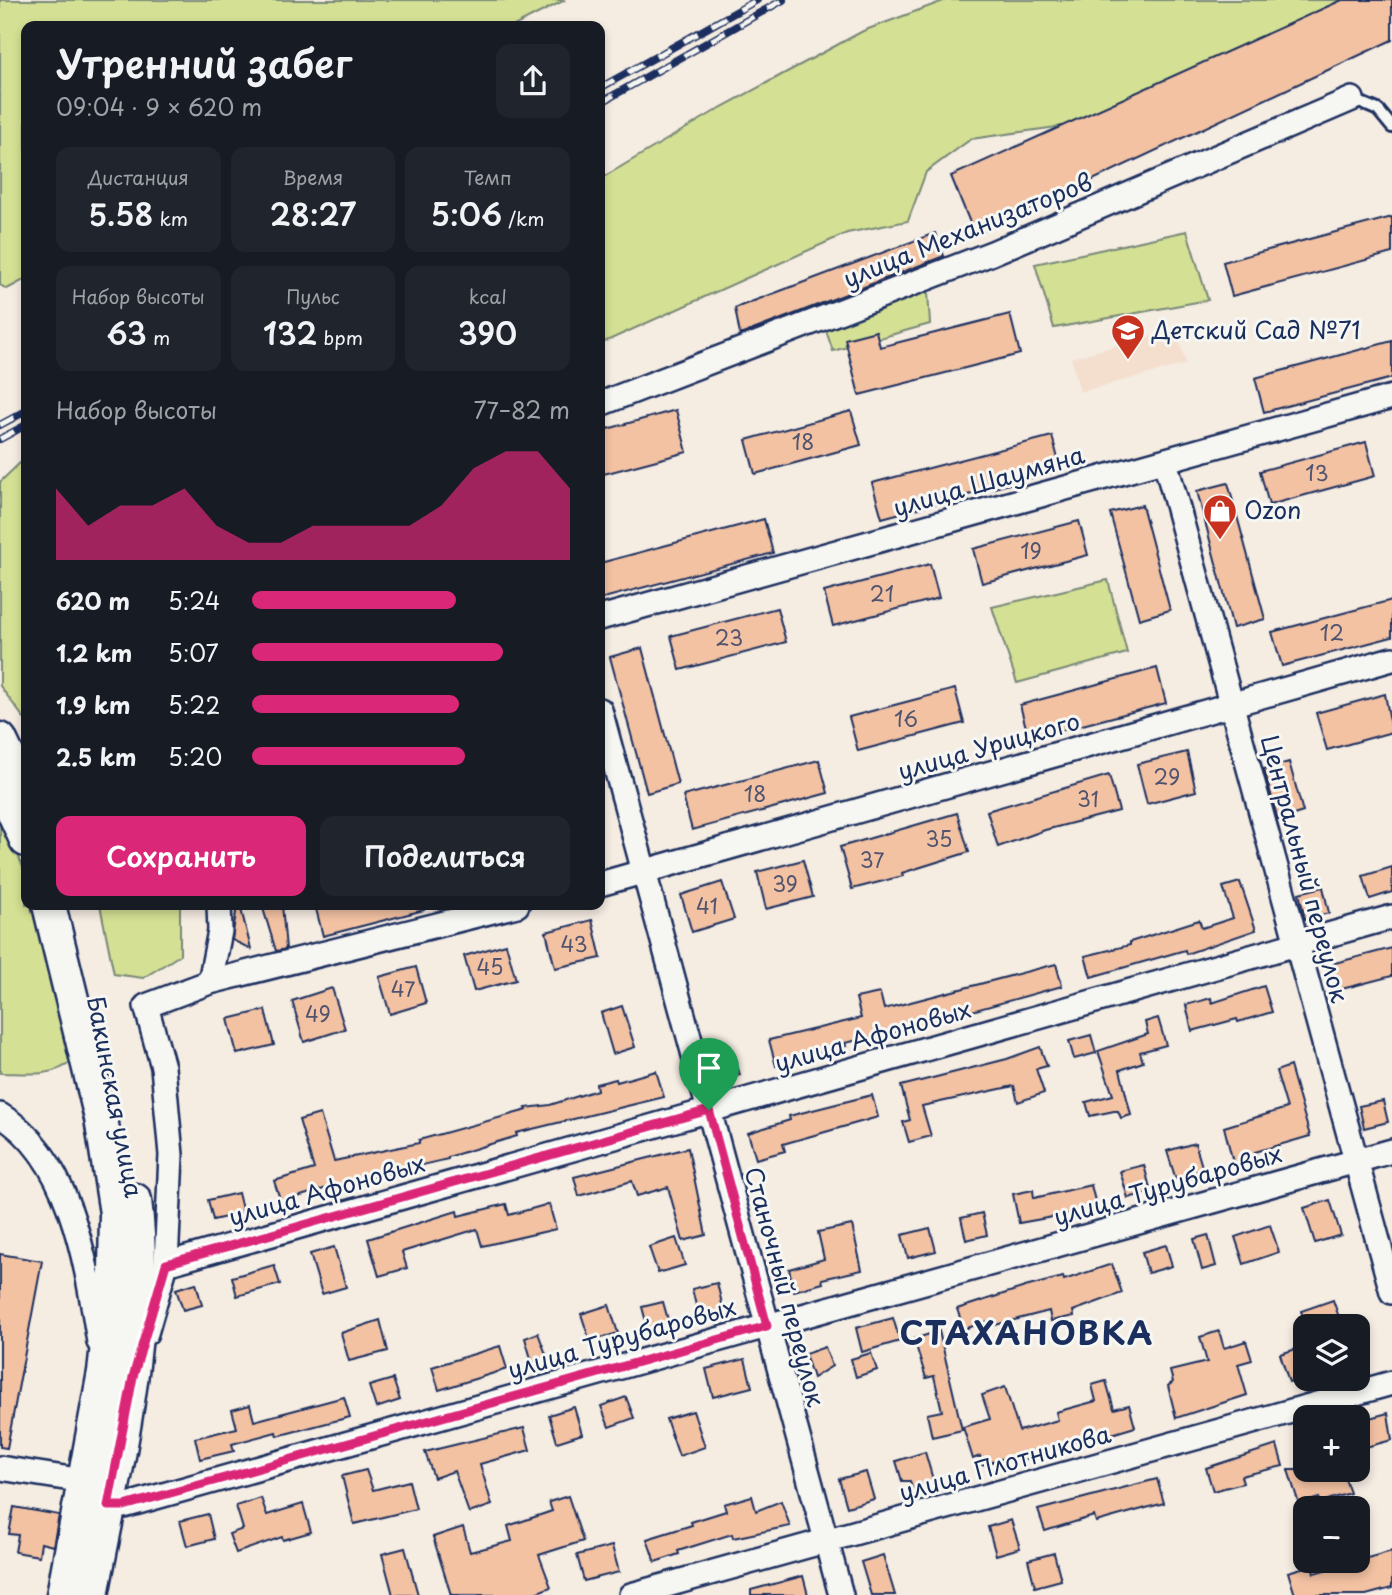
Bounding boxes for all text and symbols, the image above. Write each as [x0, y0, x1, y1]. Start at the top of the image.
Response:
text: Утренний забег [56, 34, 352, 91]
button: share [496, 44, 570, 118]
text: 09:04 · 9 × 620 m [56, 89, 262, 124]
text: Дистанция [88, 163, 189, 191]
text: Время [283, 163, 343, 191]
text: Темп [464, 163, 512, 191]
street label: улица Механизаторов [837, 163, 1097, 296]
text: 5.58 [89, 191, 153, 236]
text: 28:27 [270, 191, 356, 236]
text: 5:06 [431, 191, 502, 236]
text: km [153, 204, 188, 232]
text: /km [502, 204, 545, 232]
text: Набор высоты [72, 282, 205, 310]
text: Пульс [286, 282, 340, 310]
text: kcal [469, 282, 507, 310]
text: 63 [106, 310, 147, 355]
text: 132 [263, 310, 317, 355]
text: 390 [458, 310, 517, 355]
place label: Детский Сад №71 [1151, 311, 1361, 347]
school or university icon: Детский Сад №71 [1109, 312, 1147, 361]
text: m [147, 323, 170, 351]
text: bpm [317, 323, 363, 351]
text: Набор высоты [56, 392, 217, 427]
text: 77–82 m [473, 392, 570, 427]
house number: 18 [792, 425, 814, 457]
street label: улица Шаумяна [889, 436, 1088, 525]
house number: 13 [1305, 456, 1329, 488]
place label: Ozon [1244, 491, 1301, 527]
shop icon: Ozon [1201, 492, 1239, 541]
house number: 19 [1020, 534, 1042, 566]
house number: 21 [870, 577, 894, 609]
text: 620 m [56, 583, 130, 618]
text: 5:24 [168, 583, 220, 618]
house number: 12 [1320, 616, 1344, 648]
house number: 23 [715, 621, 743, 653]
text: 1.2 km [56, 635, 132, 670]
text: 5:07 [168, 635, 219, 670]
text: 1.9 km [56, 687, 130, 722]
text: 5:22 [168, 687, 220, 722]
street label: улица Урицкого [893, 702, 1084, 788]
house number: 16 [894, 702, 918, 734]
street label: Центральный переулок [1253, 731, 1359, 1007]
text: 2.5 km [56, 739, 136, 774]
text: 5:20 [168, 739, 222, 774]
house number: 29 [1154, 760, 1180, 792]
house number: 18 [744, 777, 766, 809]
house number: 31 [1077, 782, 1099, 814]
button: Сохранить [56, 816, 306, 896]
button: Поделиться [320, 816, 570, 896]
house number: 35 [926, 822, 952, 854]
house number: 37 [860, 843, 884, 875]
house number: 39 [772, 867, 798, 899]
house number: 41 [696, 889, 718, 921]
house number: 43 [560, 927, 588, 959]
house number: 45 [477, 950, 503, 982]
house number: 47 [391, 972, 415, 1004]
street label: улица Афоновых [770, 990, 975, 1080]
street label: Бакинская улица [79, 993, 153, 1200]
house number: 49 [305, 997, 331, 1029]
pin [679, 1038, 739, 1110]
icon: arrive [690, 1049, 728, 1087]
street label: улица Турубаровых [1049, 1134, 1286, 1234]
street label: улица Афоновых [224, 1144, 429, 1234]
street label: Станочный переулок [737, 1163, 835, 1411]
street label: улица Турубаровых [503, 1287, 740, 1387]
district label: СТАХАНОВКА [900, 1308, 1154, 1356]
map controls [1293, 1314, 1370, 1573]
button: layers [1293, 1314, 1370, 1391]
button: + [1293, 1405, 1370, 1482]
street label: улица Плотникова [894, 1415, 1115, 1510]
button: − [1293, 1496, 1370, 1573]

